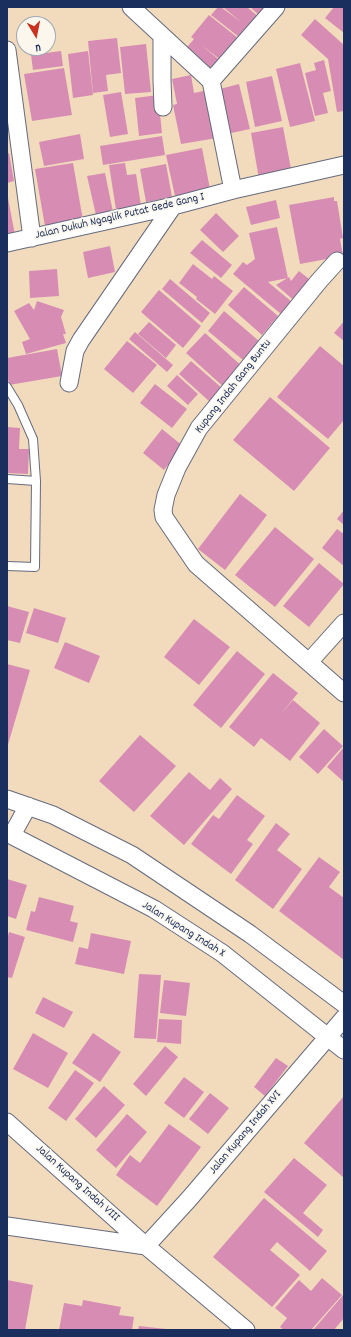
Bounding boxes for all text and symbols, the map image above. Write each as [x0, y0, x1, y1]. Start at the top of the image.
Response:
north arrow [16, 16, 56, 56]
text: U [34, 38, 42, 55]
street label: Jalan Dukuh Ngaglik Putat Gede Gang I [34, 191, 206, 243]
street label: Kupang Indah Gang Buntu [193, 337, 275, 437]
street label: Jalan Kupang Indah X [139, 899, 227, 961]
street label: Jalan Kupang Indah XVI [207, 1088, 285, 1178]
street label: Jalan Kupang Indah VIII [32, 1143, 122, 1225]

